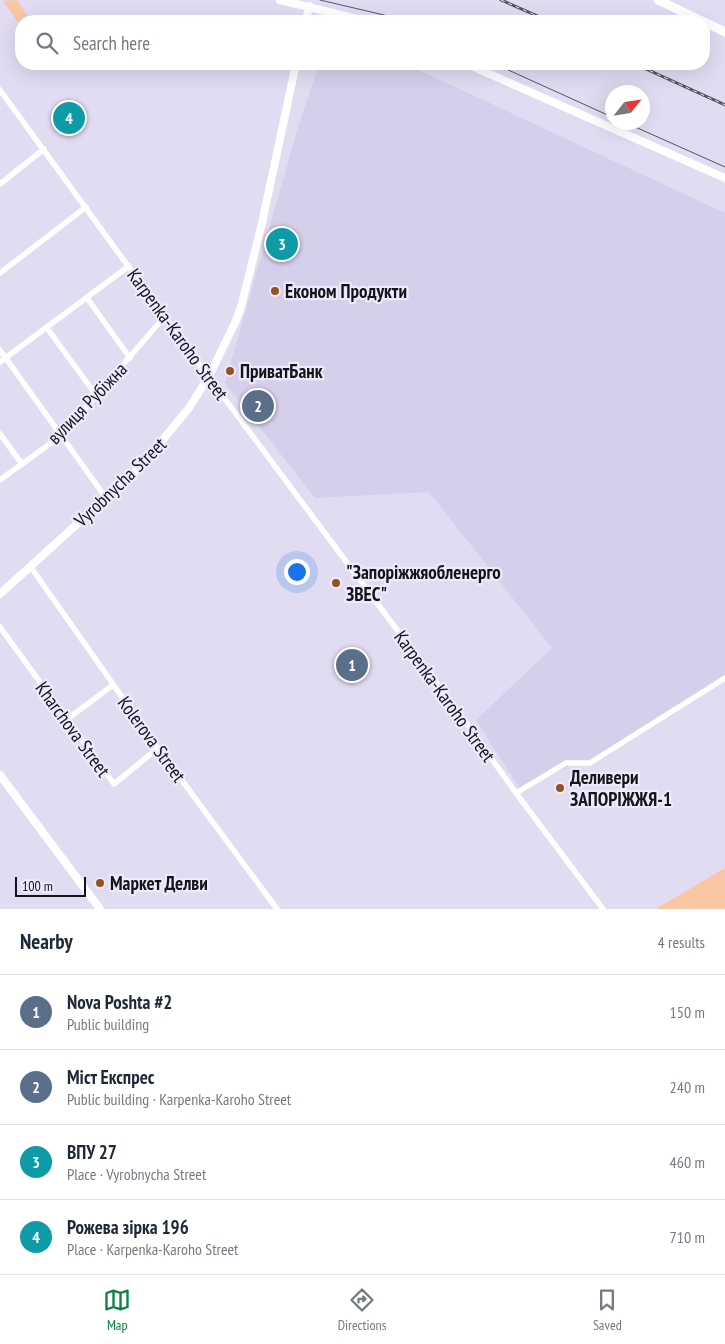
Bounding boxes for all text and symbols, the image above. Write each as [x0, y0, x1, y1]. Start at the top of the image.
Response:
search box [15, 15, 710, 70]
icon: search [33, 29, 61, 57]
text: Search here [73, 31, 150, 55]
north arrow [605, 85, 650, 130]
pin: 4 [53, 99, 85, 137]
pin: 3 [266, 225, 298, 263]
street label: Karpenka-Karoho Street [122, 264, 234, 405]
place label: Економ Продукти [285, 279, 407, 303]
marker: Економ Продукти [269, 285, 281, 297]
street label: вулиця Рубіжна [42, 357, 132, 449]
place label: ПриватБанк [240, 359, 323, 383]
marker: ПриватБанк [224, 365, 236, 377]
pin: 2 [242, 387, 274, 425]
street label: Vyrobnycha Street [68, 432, 172, 533]
your location [284, 559, 310, 585]
place label: "Запоріжжяобленерго ЗВЕС" [346, 560, 501, 606]
marker: "Запоріжжяобленерго ЗВЕС" [330, 577, 342, 589]
street label: Karpenka-Karoho Street [389, 626, 501, 767]
pin: 1 [336, 646, 368, 684]
street label: Kharchova Street [30, 677, 116, 782]
street label: Kolerova Street [113, 691, 192, 787]
place label: Деливери ЗАПОРІЖЖЯ-1 [570, 765, 672, 811]
marker: Деливери ЗАПОРІЖЖЯ-1 [554, 782, 566, 794]
place label: Маркет Делви [110, 871, 208, 895]
scale bar [15, 874, 86, 897]
text: 100 m [22, 877, 53, 895]
marker: Маркет Делви [94, 877, 106, 889]
text: Nearby [20, 928, 73, 955]
text: 4 results [658, 932, 705, 952]
text: Nova Poshta #2 [67, 990, 172, 1014]
text: 1 [32, 1002, 40, 1022]
text: 150 m [670, 1002, 705, 1022]
text: Public building [67, 1014, 149, 1034]
text: Мiст Експрес [67, 1065, 154, 1089]
text: 2 [32, 1077, 40, 1097]
text: 240 m [670, 1077, 705, 1097]
text: Public building · Karpenka-Karoho Street [67, 1089, 291, 1109]
text: ВПУ 27 [67, 1140, 117, 1164]
text: 3 [32, 1152, 40, 1172]
text: 460 m [670, 1152, 705, 1172]
text: Place · Vyrobnycha Street [67, 1164, 206, 1184]
text: Рожева зірка 196 [67, 1215, 189, 1239]
text: 4 [32, 1227, 40, 1247]
text: 710 m [670, 1227, 705, 1247]
text: Place · Karpenka-Karoho Street [67, 1239, 238, 1259]
tab: Map [103, 1286, 131, 1334]
tab: Directions [338, 1286, 386, 1334]
tab: Saved [593, 1286, 622, 1334]

